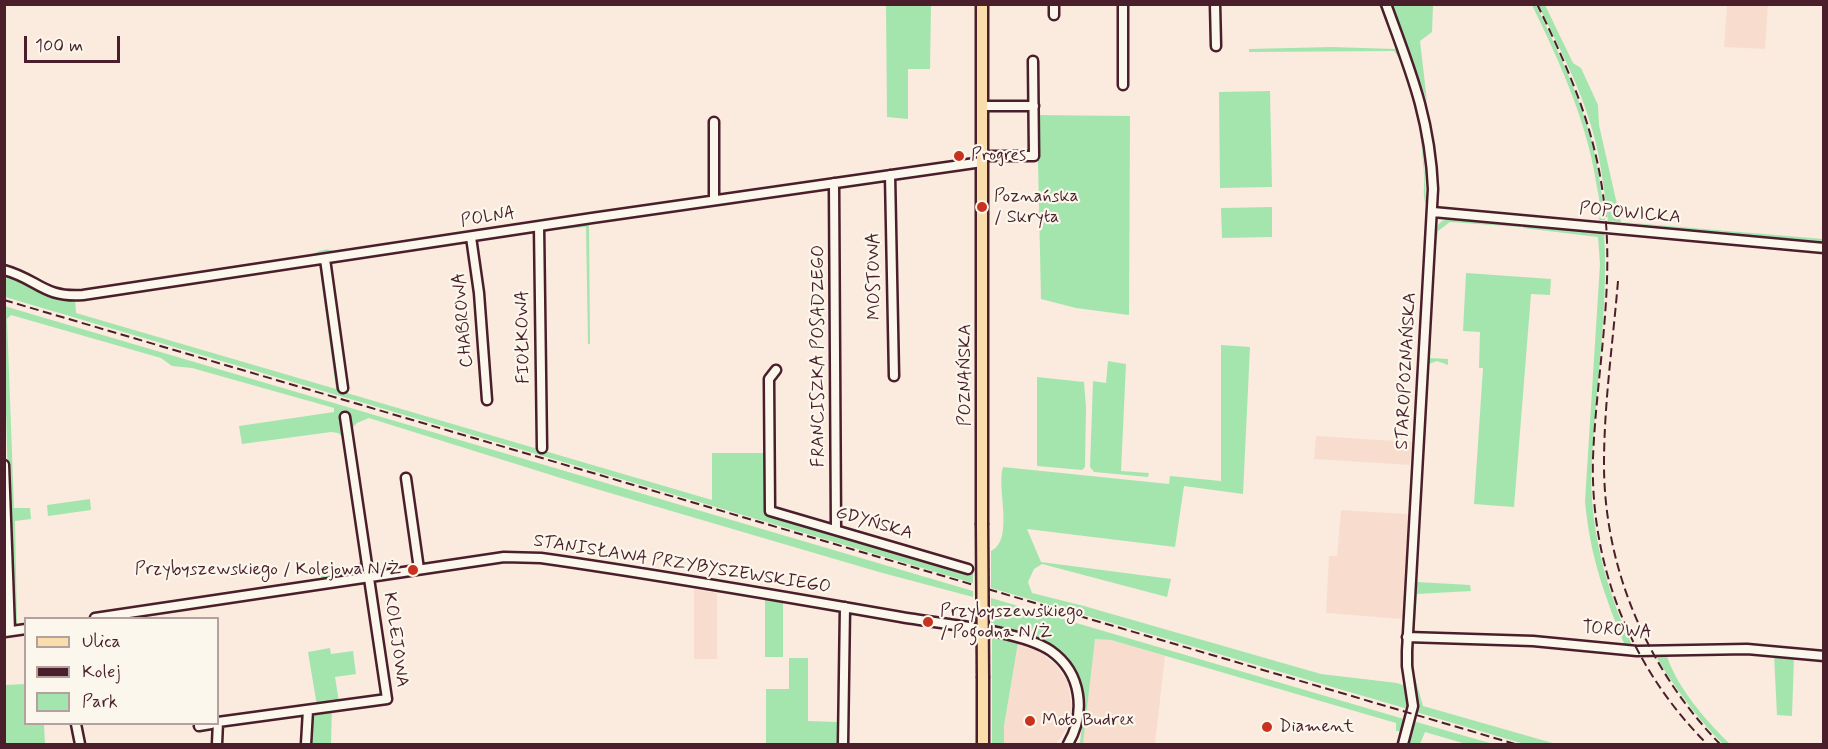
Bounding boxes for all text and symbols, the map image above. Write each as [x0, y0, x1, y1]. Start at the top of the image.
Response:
scale bar [27, 24, 123, 62]
text: 100 m [35, 34, 83, 58]
place label: Progres [971, 145, 1026, 167]
marker: Progres [952, 149, 966, 163]
place label: Poznańska / Skryta [994, 186, 1079, 228]
street label: POPOWICKA [1578, 199, 1682, 229]
marker: Poznańska / Skryta [975, 200, 989, 214]
street label: POLNA [459, 203, 517, 233]
street label: MOSTOWA [863, 232, 887, 320]
street label: FRANCISZKA POSADZEGO [808, 245, 830, 467]
street label: CHABROWA [449, 272, 479, 368]
street label: FIOŁKOWA [512, 290, 536, 384]
street label: STAROPOZNAŃSKA [1392, 292, 1422, 450]
street label: POZNAŃSKA [955, 324, 977, 426]
street label: GDYŃSKA [833, 503, 915, 545]
street label: STANISŁAWA PRZYBYSZEWSKIEGO [532, 531, 832, 599]
place label: Przybyszewskiego / Kolejowa N/Ż [135, 559, 401, 581]
marker: Przybyszewskiego / Kolejowa N/Ż [406, 563, 420, 577]
street label: KOLEJOWA [378, 591, 412, 689]
place label: Przybyszewskiego / Pogodna N/Ż [940, 601, 1083, 644]
marker: Przybyszewskiego / Pogodna N/Ż [921, 615, 935, 629]
legend [24, 617, 219, 725]
street label: TOROWA [1581, 618, 1653, 644]
text: Ulica [82, 630, 121, 654]
text: Kolej [82, 660, 120, 684]
text: Park [82, 690, 118, 714]
place label: Moto Budrex [1042, 710, 1134, 732]
marker: Moto Budrex [1023, 714, 1037, 728]
place label: Diament [1279, 716, 1354, 738]
marker: Diament [1260, 720, 1274, 734]

